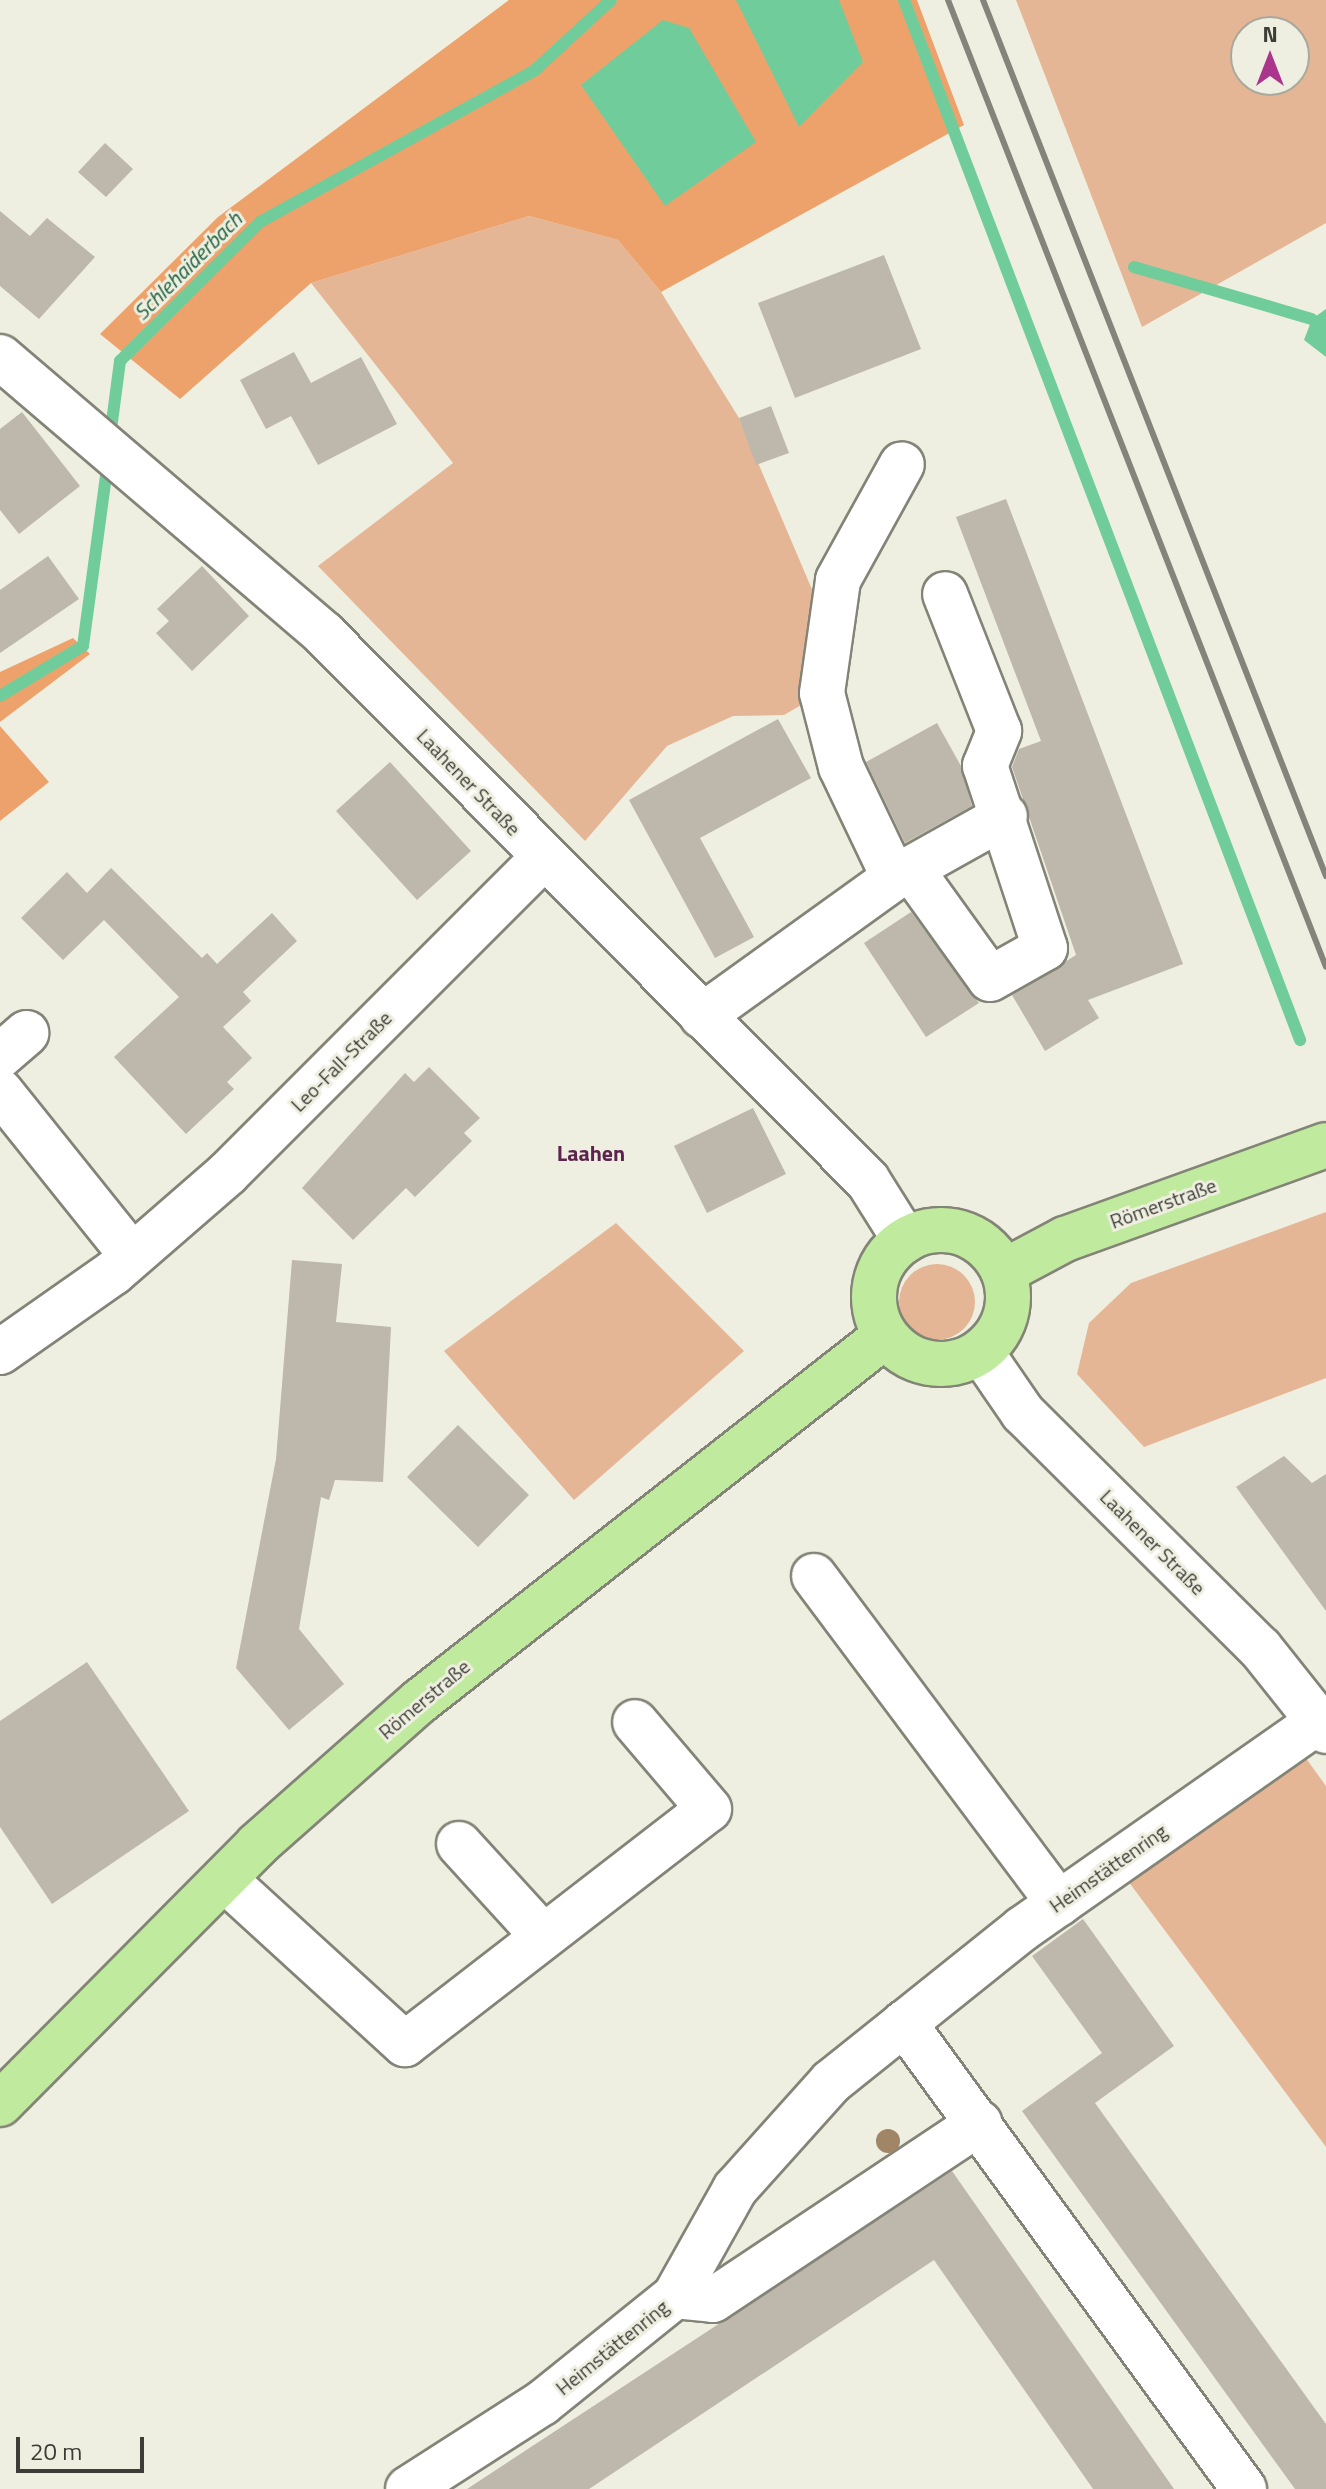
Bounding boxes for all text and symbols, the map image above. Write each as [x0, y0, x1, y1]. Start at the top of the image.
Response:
north arrow [1230, 16, 1310, 96]
text: N [1262, 17, 1278, 51]
water label: Schlehaiderbach [128, 206, 248, 326]
street label: Laahener Straße [412, 724, 526, 840]
street label: Leo-Fall-Straße [286, 1006, 396, 1116]
district label: Laahen [557, 1141, 625, 1167]
street label: Römerstraße [1107, 1173, 1219, 1233]
street label: Laahener Straße [1095, 1484, 1211, 1600]
street label: Römerstraße [374, 1654, 474, 1744]
street label: Heimstättenring [1045, 1819, 1171, 1917]
street label: Heimstättenring [551, 2294, 673, 2400]
scale bar [20, 2421, 148, 2471]
text: 20 m [30, 2433, 82, 2469]

